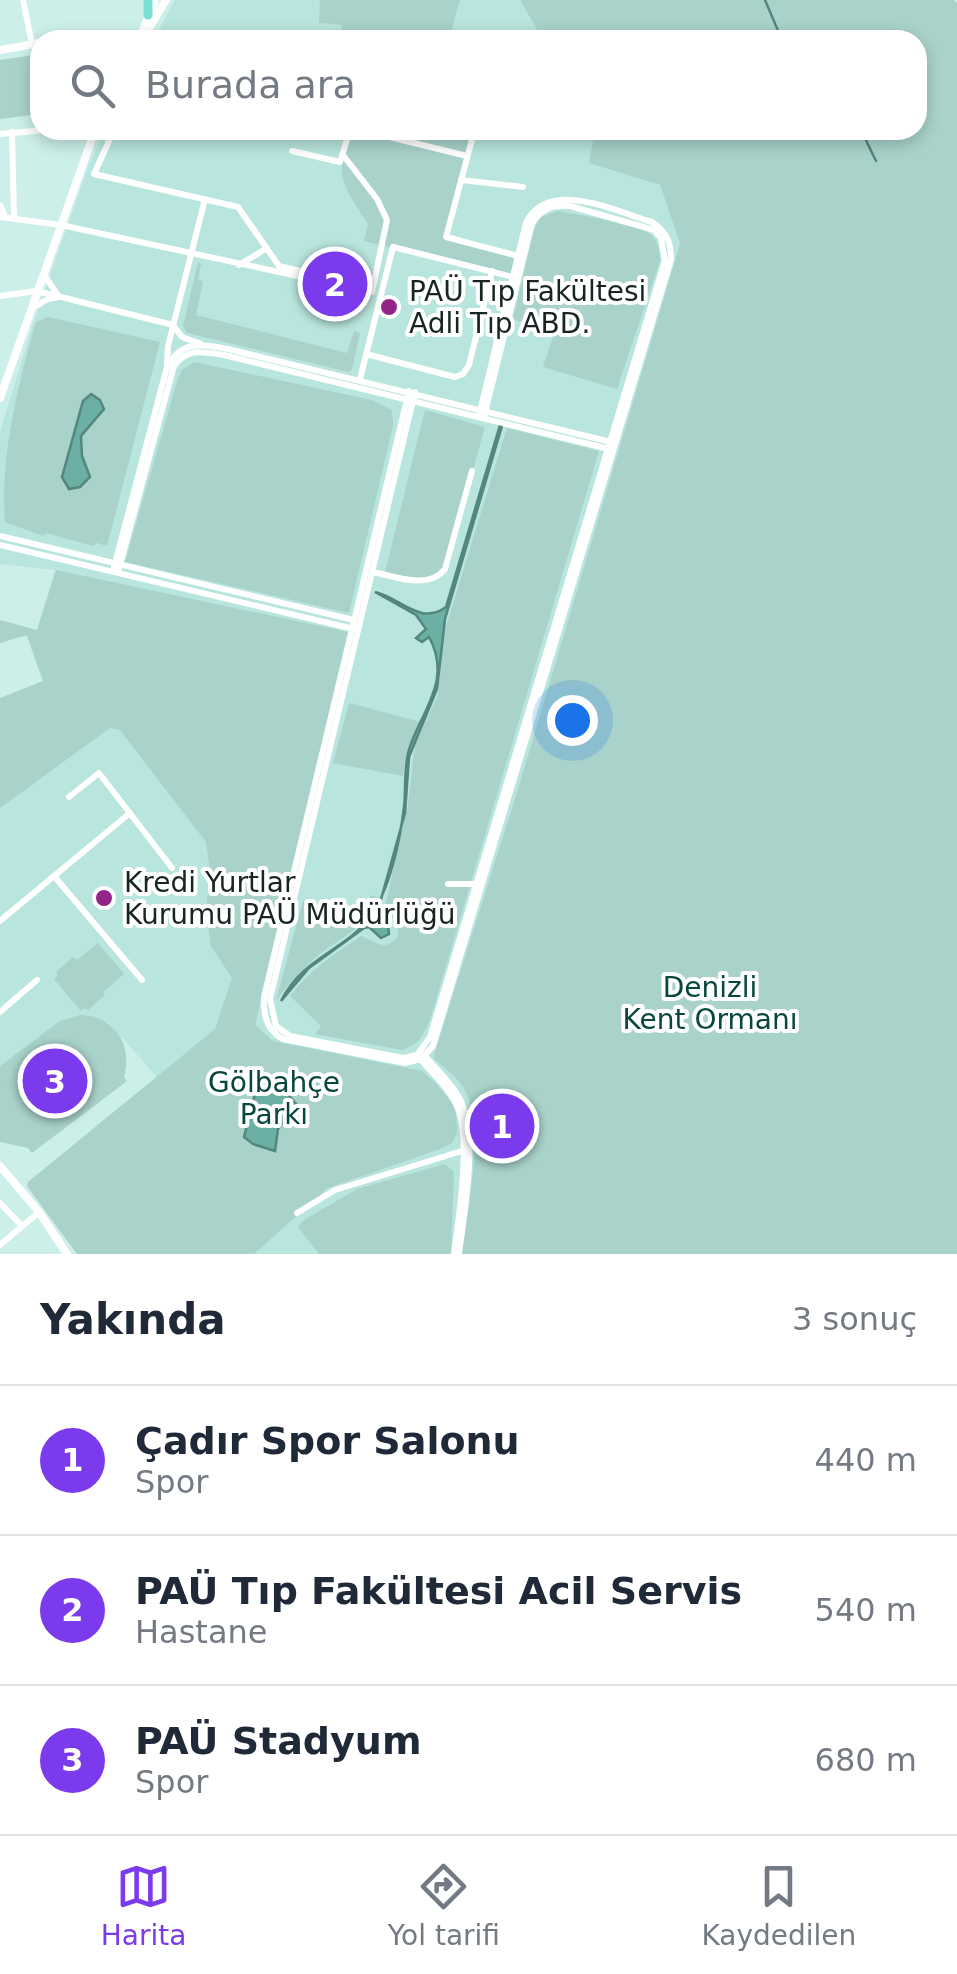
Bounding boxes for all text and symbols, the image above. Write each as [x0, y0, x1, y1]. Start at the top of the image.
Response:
search box [30, 30, 927, 140]
icon: search [65, 58, 120, 113]
text: Burada ara [145, 63, 356, 107]
pin: 2 [302, 246, 368, 322]
place label: PAÜ Tıp Fakültesi Adli Tıp ABD. [409, 274, 646, 340]
marker: PAÜ Tıp Fakültesi Adli Tıp ABD. [378, 296, 400, 318]
your location [547, 695, 598, 746]
place label: Kredi Yurtlar Kurumu PAÜ Müdürlüğü [124, 866, 456, 931]
marker: Kredi Yurtlar Kurumu PAÜ Müdürlüğü [93, 887, 115, 909]
park label: Denizli Kent Ormanı [623, 971, 797, 1036]
pin: 3 [22, 1044, 88, 1118]
park label: Gölbahçe Parkı [208, 1066, 340, 1131]
pin: 1 [470, 1088, 534, 1164]
text: Yakında [40, 1295, 226, 1344]
text: 3 sonuç [792, 1300, 917, 1338]
text: Çadır Spor Salonu [135, 1419, 520, 1463]
text: 1 [61, 1441, 84, 1479]
text: 440 m [815, 1441, 917, 1479]
text: Spor [135, 1463, 208, 1501]
text: PAÜ Tıp Fakültesi Acil Servis [135, 1569, 742, 1613]
text: 2 [61, 1591, 84, 1629]
text: 540 m [815, 1591, 917, 1629]
text: Hastane [135, 1613, 267, 1651]
text: PAÜ Stadyum [135, 1719, 421, 1763]
text: 3 [61, 1741, 84, 1779]
text: 680 m [815, 1741, 917, 1779]
text: Spor [135, 1763, 208, 1801]
tab: Harita [101, 1859, 186, 1952]
tab: Yol tarifi [388, 1859, 500, 1952]
tab: Kaydedilen [701, 1859, 856, 1952]

